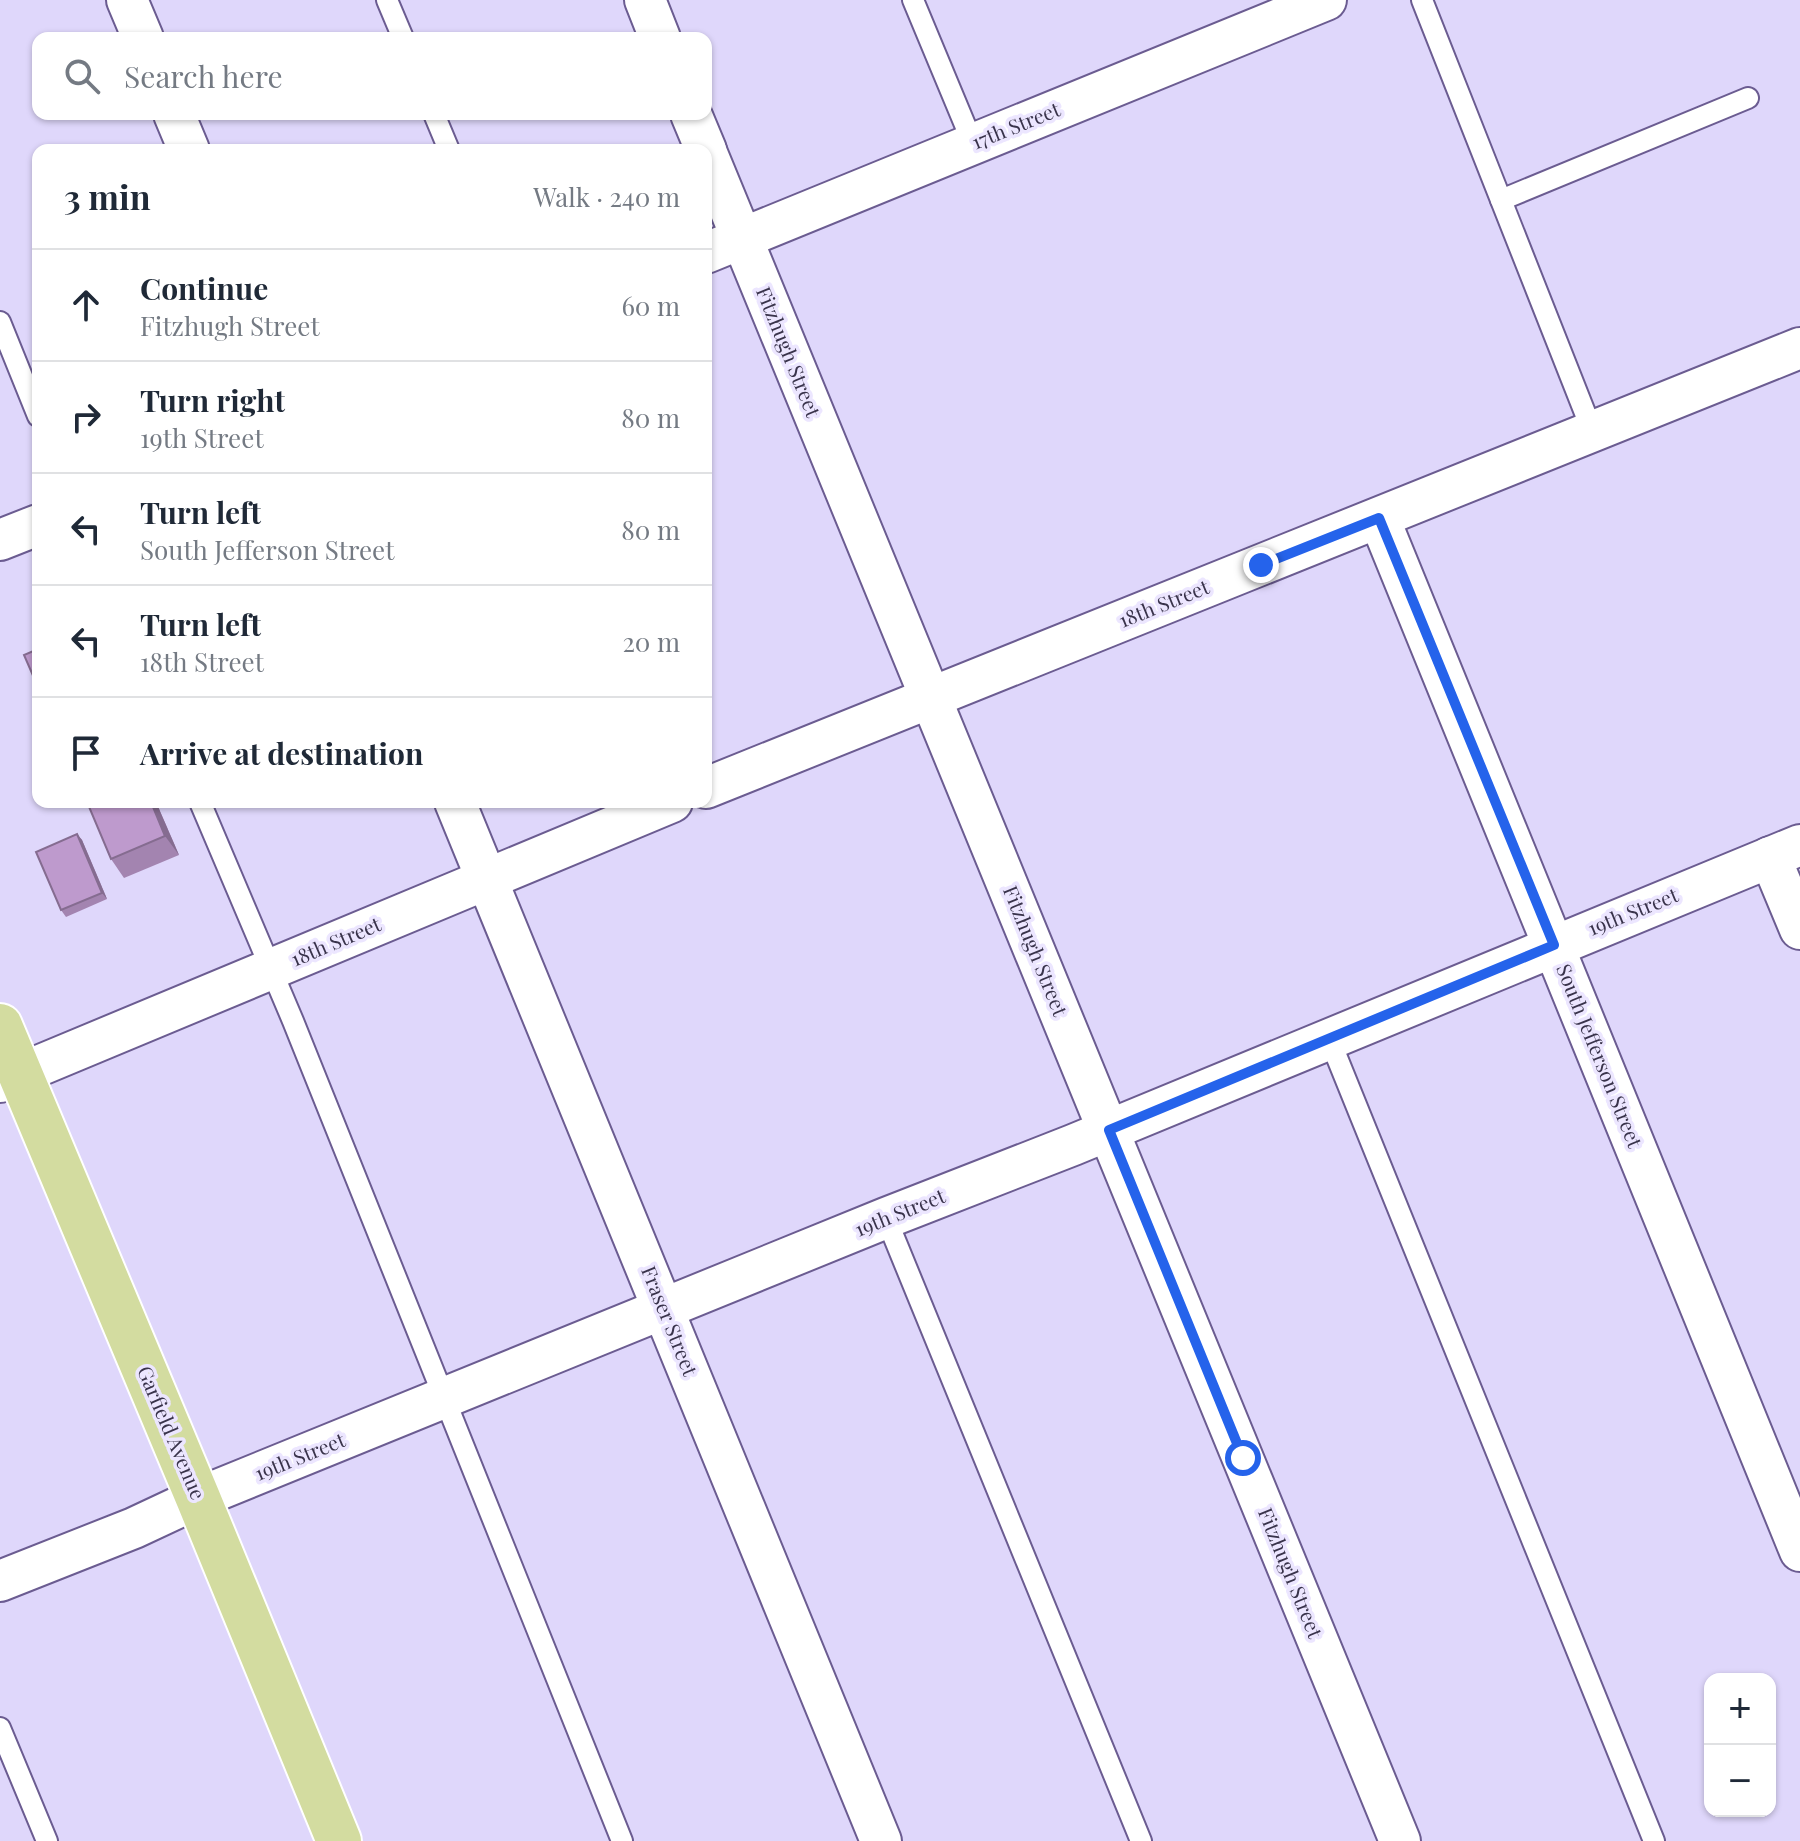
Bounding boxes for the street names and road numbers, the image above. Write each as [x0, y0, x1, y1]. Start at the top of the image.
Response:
street label: 17th Street [967, 94, 1064, 155]
street label: Fitzhugh Street [751, 282, 828, 421]
street label: 18th Street [1114, 572, 1214, 633]
street label: 19th Street [1583, 880, 1682, 941]
street label: Fitzhugh Street [998, 881, 1075, 1020]
street label: 18th Street [286, 909, 385, 972]
street label: South Jefferson Street [1551, 960, 1650, 1152]
street label: 19th Street [850, 1181, 949, 1242]
street label: Fraser Street [636, 1261, 705, 1380]
street label: Garfield Avenue [132, 1361, 213, 1503]
street label: 19th Street [250, 1425, 349, 1486]
street label: Fitzhugh Street [1253, 1503, 1330, 1642]

